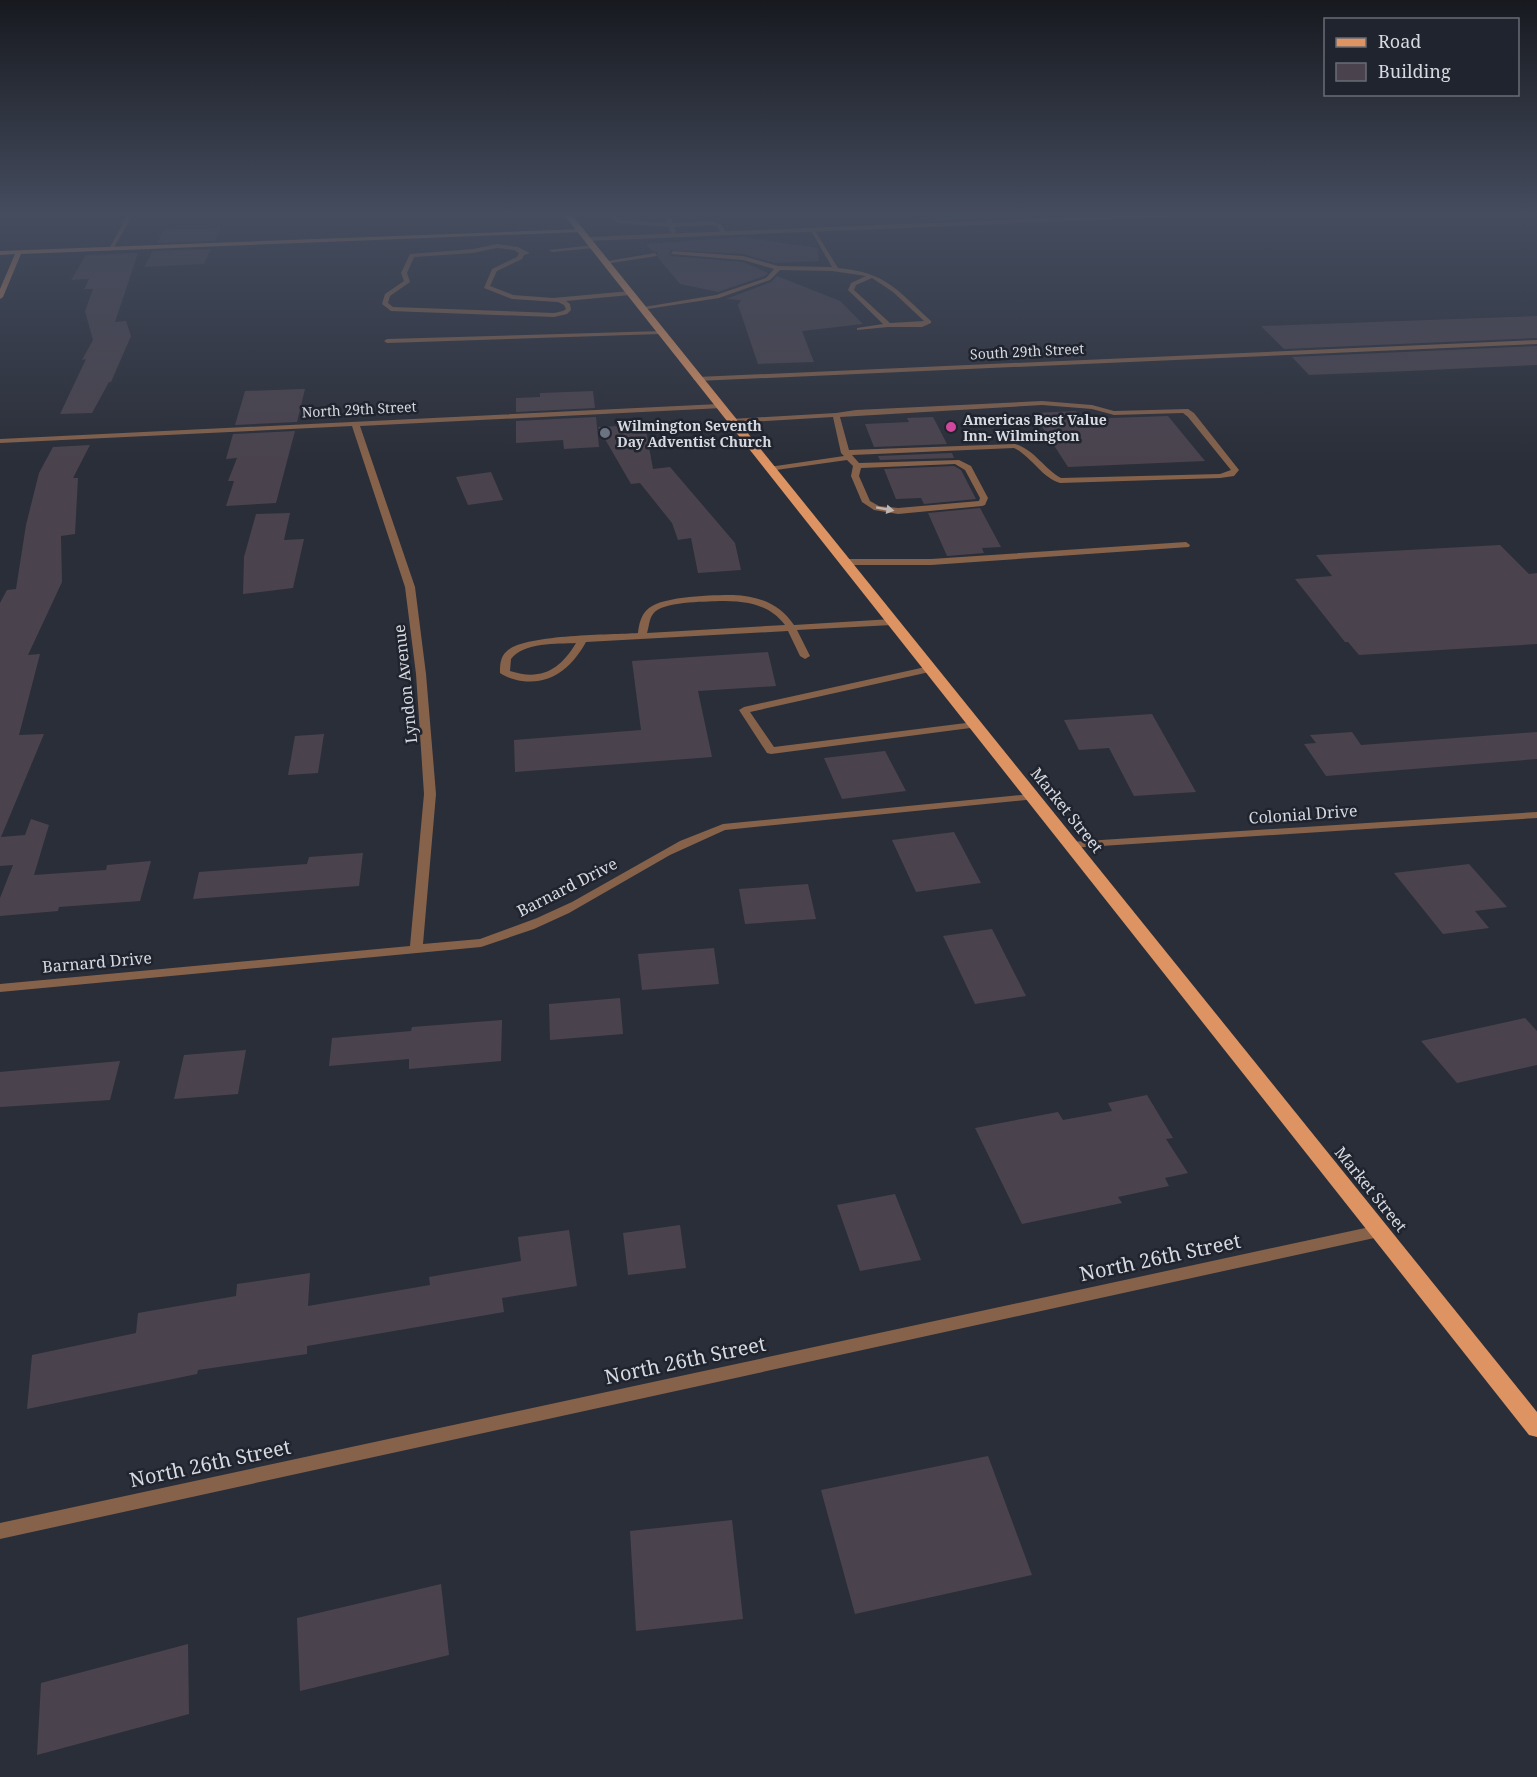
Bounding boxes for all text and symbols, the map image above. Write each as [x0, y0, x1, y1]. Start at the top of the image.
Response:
legend [1324, 18, 1519, 96]
text: Road [1378, 29, 1421, 53]
text: Building [1378, 59, 1451, 83]
street label: South 29th Street [969, 339, 1085, 363]
street label: North 29th Street [301, 397, 417, 421]
place label: Americas Best Value Inn- Wilmington [963, 410, 1107, 445]
place label: Wilmington Seventh Day Adventist Church [617, 416, 772, 451]
marker: Americas Best Value Inn- Wilmington [944, 420, 958, 434]
marker: Wilmington Seventh Day Adventist Church [598, 426, 612, 440]
one-way arrow [875, 504, 894, 513]
street label: Lyndon Avenue [388, 623, 422, 745]
street label: Market Street [1026, 763, 1108, 857]
street label: Colonial Drive [1248, 799, 1358, 829]
street label: Barnard Drive [513, 852, 621, 922]
street label: Barnard Drive [41, 946, 153, 978]
street label: Market Street [1330, 1142, 1412, 1236]
street label: North 26th Street [1077, 1227, 1243, 1287]
street label: North 26th Street [602, 1330, 768, 1390]
street label: North 26th Street [127, 1433, 293, 1493]

